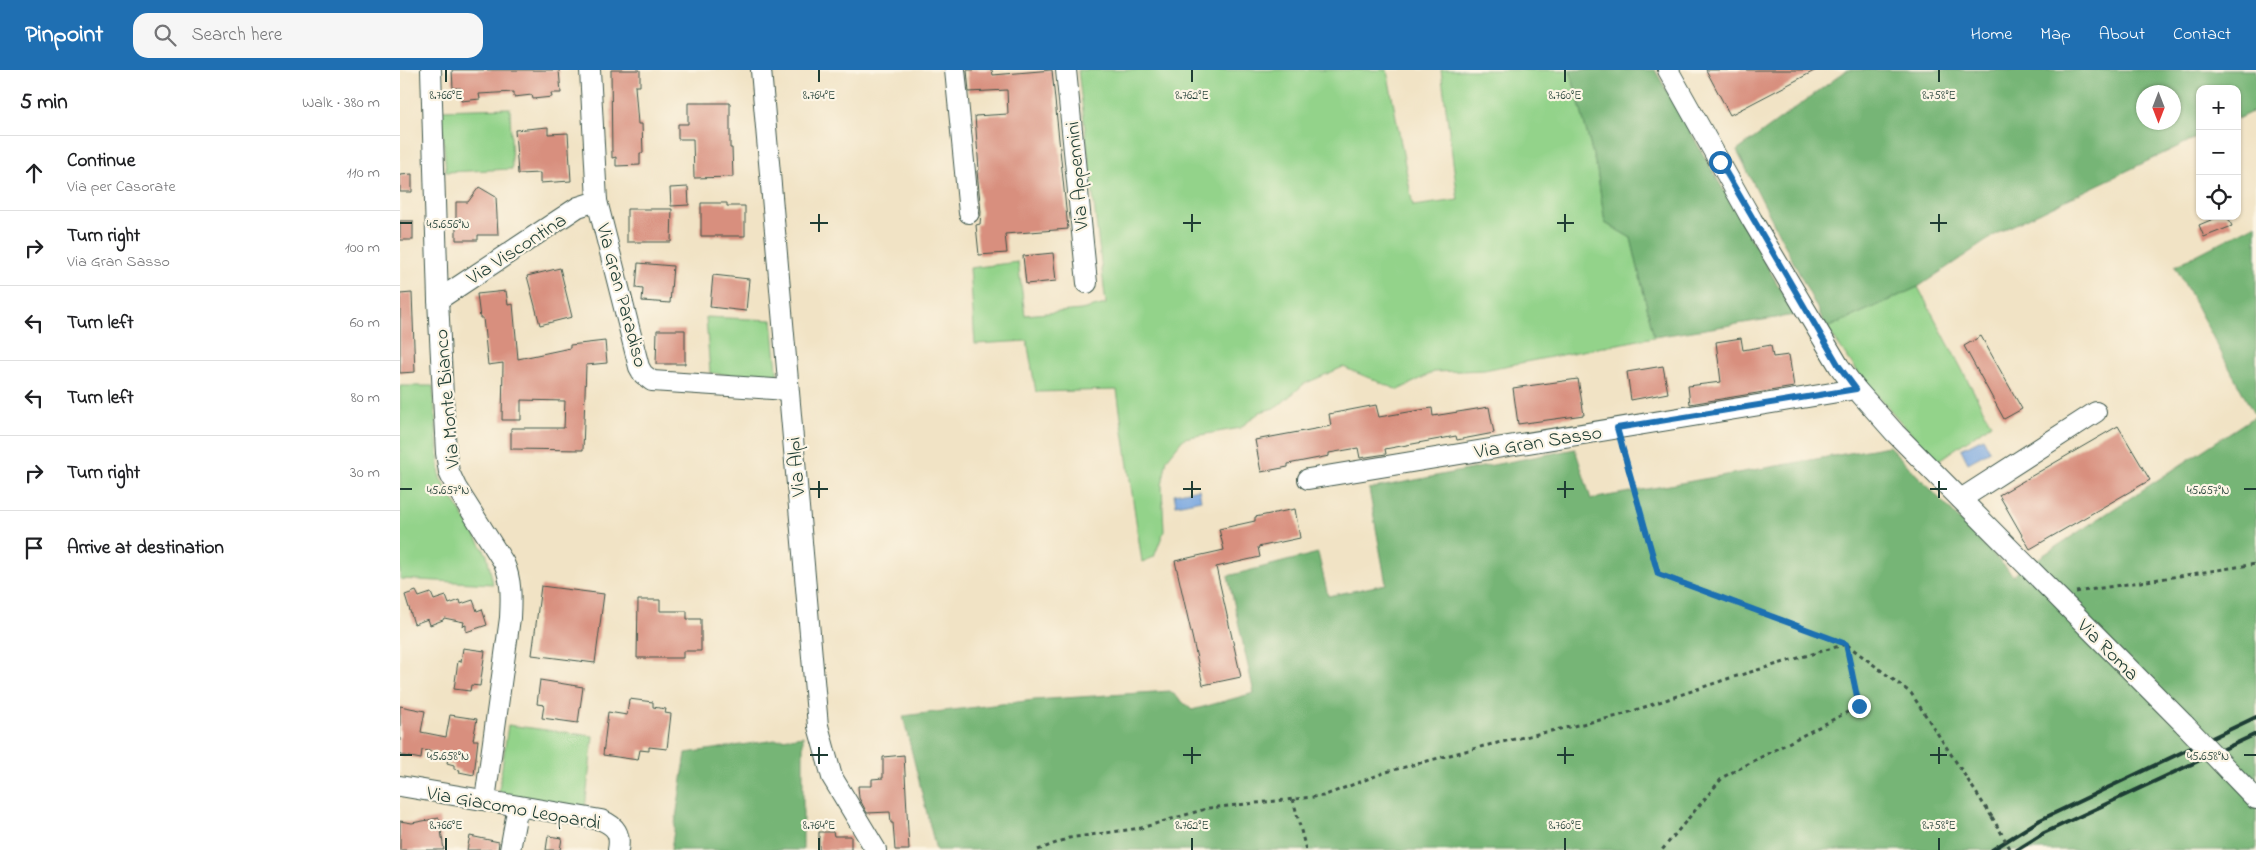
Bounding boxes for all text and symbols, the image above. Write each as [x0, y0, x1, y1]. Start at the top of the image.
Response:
search box [133, 13, 483, 58]
text: Pinpoint [25, 18, 103, 53]
icon: search [151, 21, 179, 49]
text: Search here [191, 22, 282, 49]
text: Home [1971, 22, 2012, 48]
text: Map [2040, 22, 2071, 48]
text: About [2099, 22, 2145, 48]
text: Contact [2173, 22, 2231, 48]
north arrow [2136, 85, 2181, 130]
map controls [2196, 85, 2241, 220]
button: + [2196, 85, 2241, 130]
text: 8.766°E [430, 87, 462, 105]
text: 8.764°E [803, 87, 835, 105]
text: 8.762°E [1175, 87, 1209, 105]
text: 8.760°E [1549, 87, 1581, 105]
text: 8.758°E [1922, 87, 1956, 105]
text: 5 min [20, 88, 68, 118]
text: Walk · 380 m [302, 91, 380, 115]
street label: Via Appennini [1059, 120, 1098, 233]
button: − [2196, 130, 2241, 175]
text: Continue [67, 148, 135, 175]
route start [1709, 151, 1732, 174]
icon: ahead [20, 159, 48, 187]
text: 110 m [346, 161, 380, 185]
text: Via per Casorate [67, 175, 176, 199]
button: locate [2196, 175, 2241, 220]
street label: Via Viscontina [461, 207, 573, 294]
text: 45.656°N [427, 216, 470, 234]
street label: Via Gran Paradiso [587, 220, 654, 371]
text: Turn right [67, 223, 140, 250]
icon: right [20, 234, 48, 262]
text: 100 m [345, 236, 380, 260]
text: Via Gran Sasso [67, 250, 170, 274]
icon: left [20, 309, 48, 337]
text: Turn left [67, 310, 134, 337]
text: 60 m [350, 311, 380, 335]
street label: Via Monte Bianco [428, 328, 469, 471]
icon: left [20, 384, 48, 412]
text: Turn left [67, 385, 134, 412]
text: 80 m [351, 386, 380, 410]
street label: Via Gran Sasso [1472, 419, 1604, 468]
street label: Via Alpi [780, 436, 815, 499]
icon: right [20, 459, 48, 487]
text: Turn right [67, 460, 140, 487]
text: 30 m [350, 461, 380, 485]
text: 45.657°N [427, 482, 469, 500]
text: 45.657°N [2187, 482, 2229, 500]
icon: arrive [20, 534, 48, 562]
text: Arrive at destination [67, 535, 224, 562]
street label: Via Roma [2069, 612, 2145, 688]
route end [1848, 695, 1871, 718]
text: 45.658°N [427, 748, 469, 766]
text: 45.658°N [2187, 748, 2229, 766]
street label: Via Giacomo Leopardi [423, 780, 603, 839]
text: 8.766°E [430, 817, 462, 835]
text: 8.764°E [803, 817, 835, 835]
text: 8.762°E [1175, 817, 1209, 835]
text: 8.760°E [1549, 817, 1581, 835]
text: 8.758°E [1922, 817, 1956, 835]

